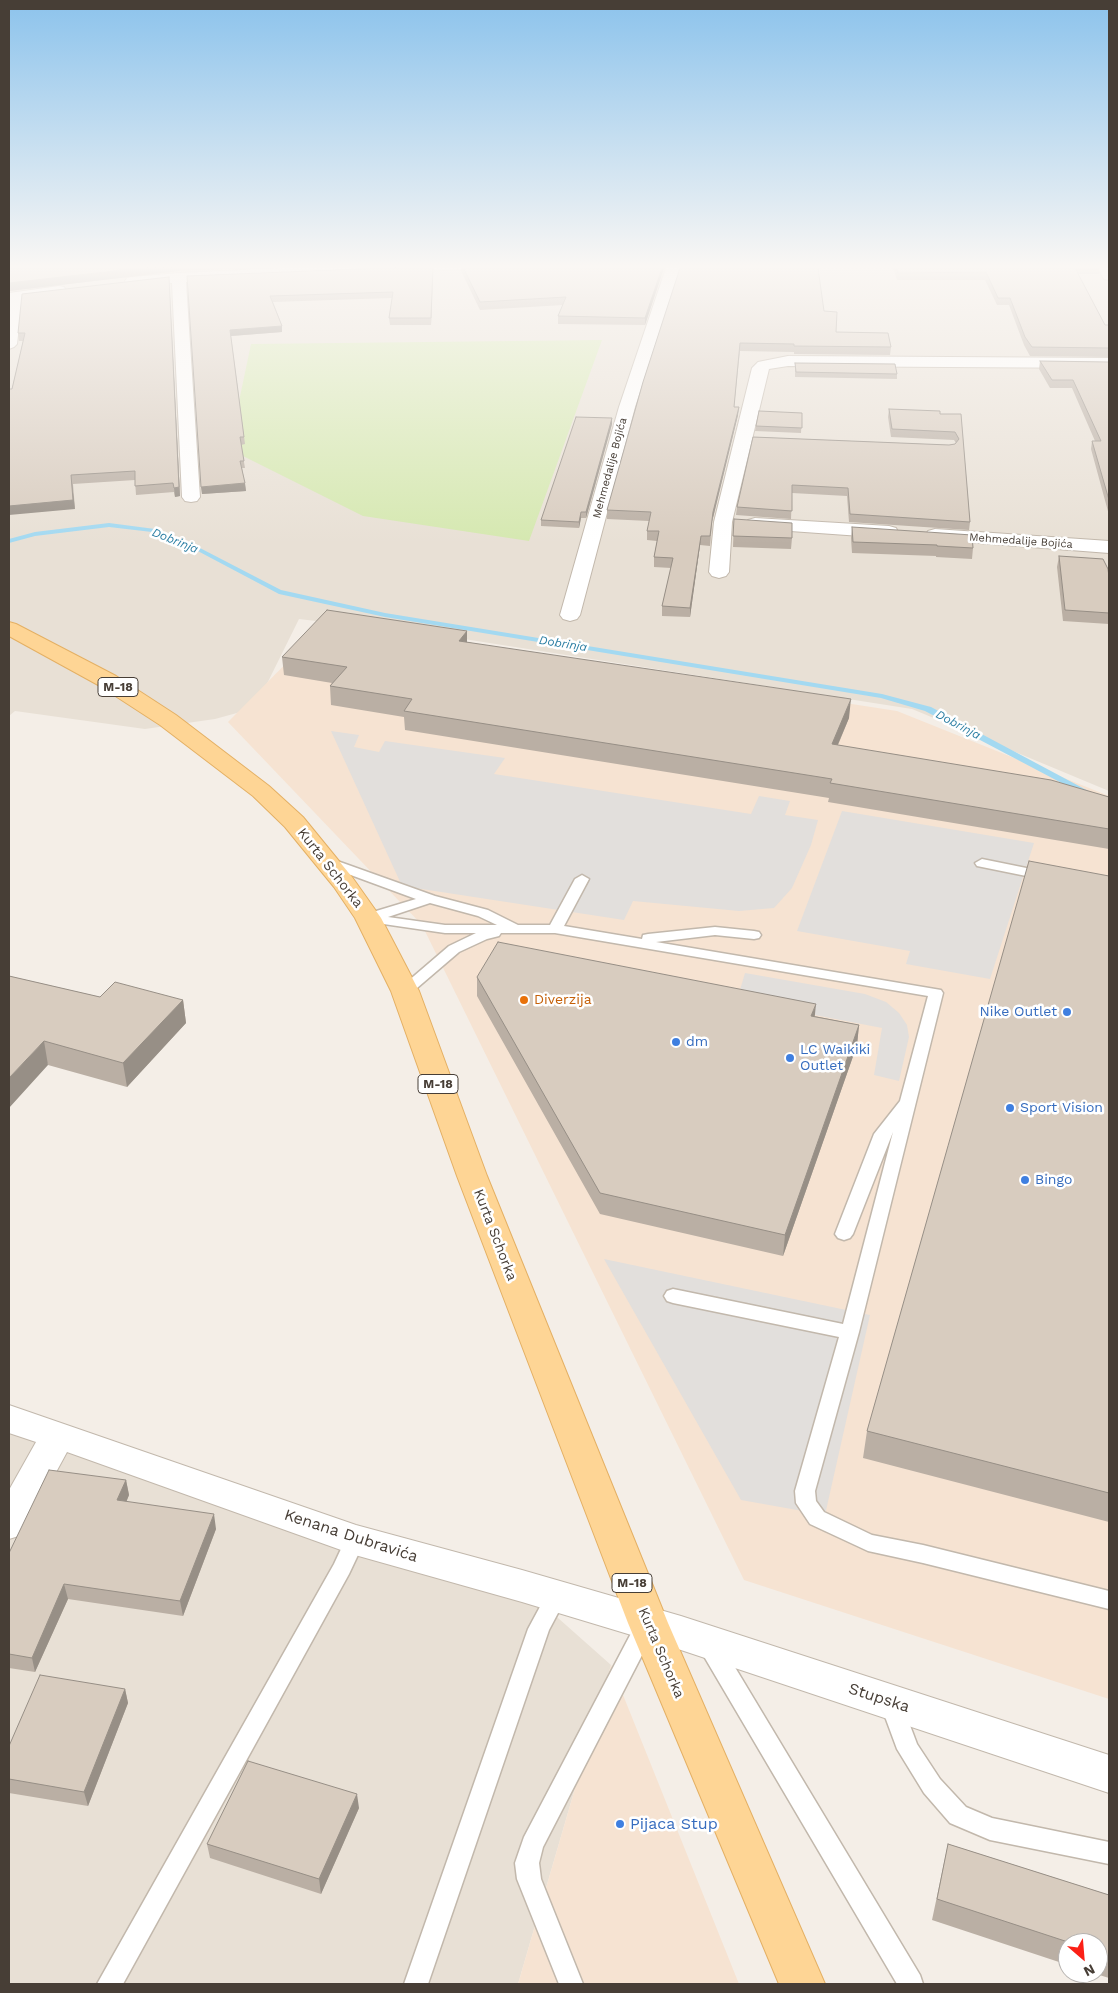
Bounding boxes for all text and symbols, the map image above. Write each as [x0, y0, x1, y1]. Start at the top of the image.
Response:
street label: Mehmedalije Bojića [590, 416, 630, 520]
water label: Dobrinja [150, 525, 200, 557]
street label: Mehmedalije Bojića [969, 531, 1073, 551]
water label: Dobrinja [538, 633, 588, 655]
road number: M-18 [98, 678, 138, 696]
water label: Dobrinja [933, 707, 983, 743]
street label: Kurta Schorka [294, 825, 366, 911]
place label: Diverzija [534, 992, 592, 1008]
marker: Diverzija [518, 994, 530, 1006]
place label: Nike Outlet [979, 1004, 1057, 1020]
marker: Nike Outlet [1061, 1006, 1073, 1018]
place label: dm [686, 1034, 708, 1050]
marker: dm [670, 1036, 682, 1048]
place label: LC Waikiki Outlet [800, 1042, 870, 1074]
marker: LC Waikiki Outlet [784, 1052, 796, 1064]
road number: M-18 [418, 1074, 458, 1094]
place label: Sport Vision [1020, 1100, 1103, 1116]
marker: Sport Vision [1004, 1102, 1016, 1114]
place label: Bingo [1035, 1172, 1072, 1188]
marker: Bingo [1019, 1174, 1031, 1186]
street label: Kurta Schorka [470, 1187, 520, 1283]
street label: Kenana Dubravića [282, 1505, 420, 1567]
road number: M-18 [612, 1574, 652, 1592]
street label: Kurta Schorka [634, 1605, 688, 1701]
street label: Stupska [846, 1679, 912, 1717]
place label: Pijaca Stup [630, 1814, 718, 1834]
marker: Pijaca Stup [614, 1818, 626, 1830]
north arrow [1058, 1933, 1108, 1983]
text: N [1081, 1961, 1098, 1980]

